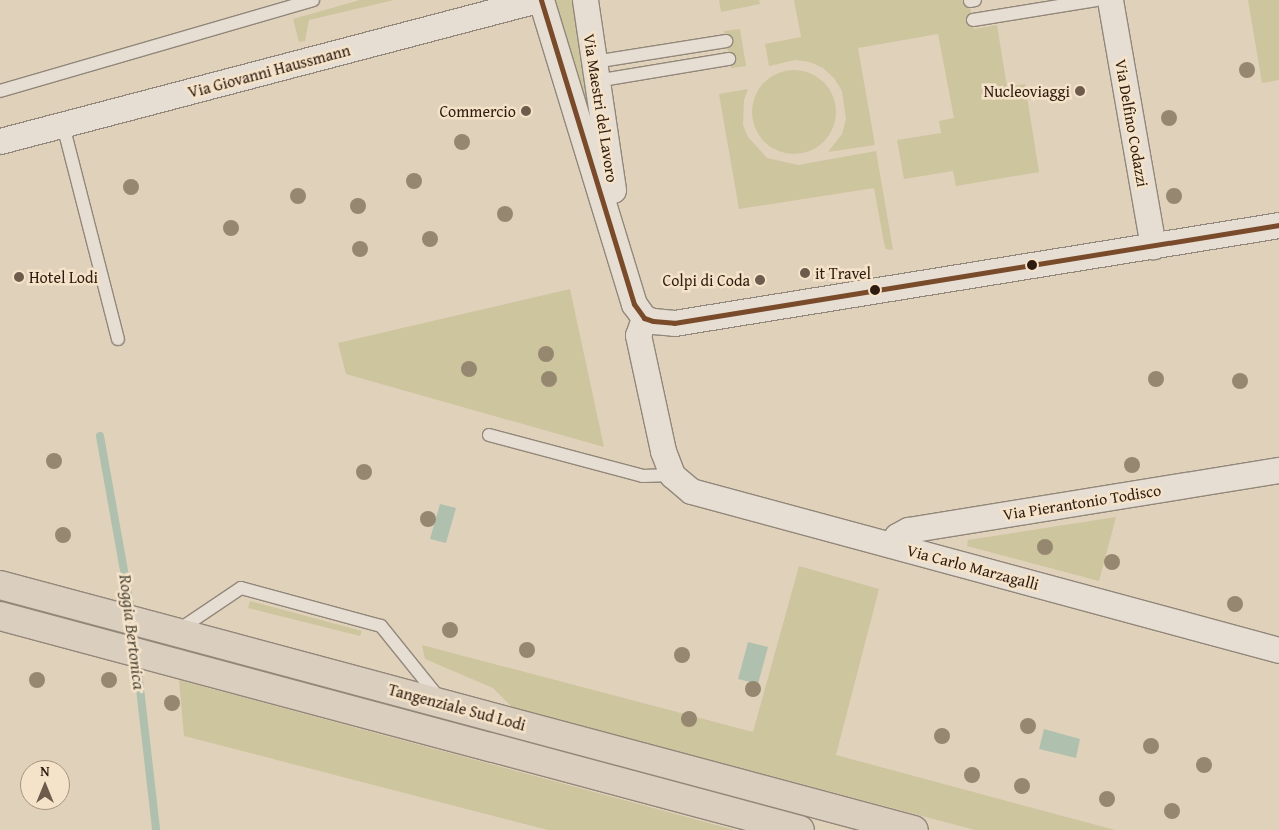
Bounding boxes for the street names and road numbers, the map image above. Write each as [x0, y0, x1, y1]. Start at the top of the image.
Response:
street label: Via Maestri del Lavoro [580, 32, 622, 184]
street label: Via Giovanni Haussmann [186, 40, 352, 102]
street label: Via Delfino Codazzi [1111, 58, 1153, 188]
street label: Via Pierantonio Todisco [1002, 480, 1162, 524]
street label: Via Carlo Marzagalli [905, 540, 1041, 594]
street label: Tangenziale Sud Lodi [386, 679, 528, 735]

